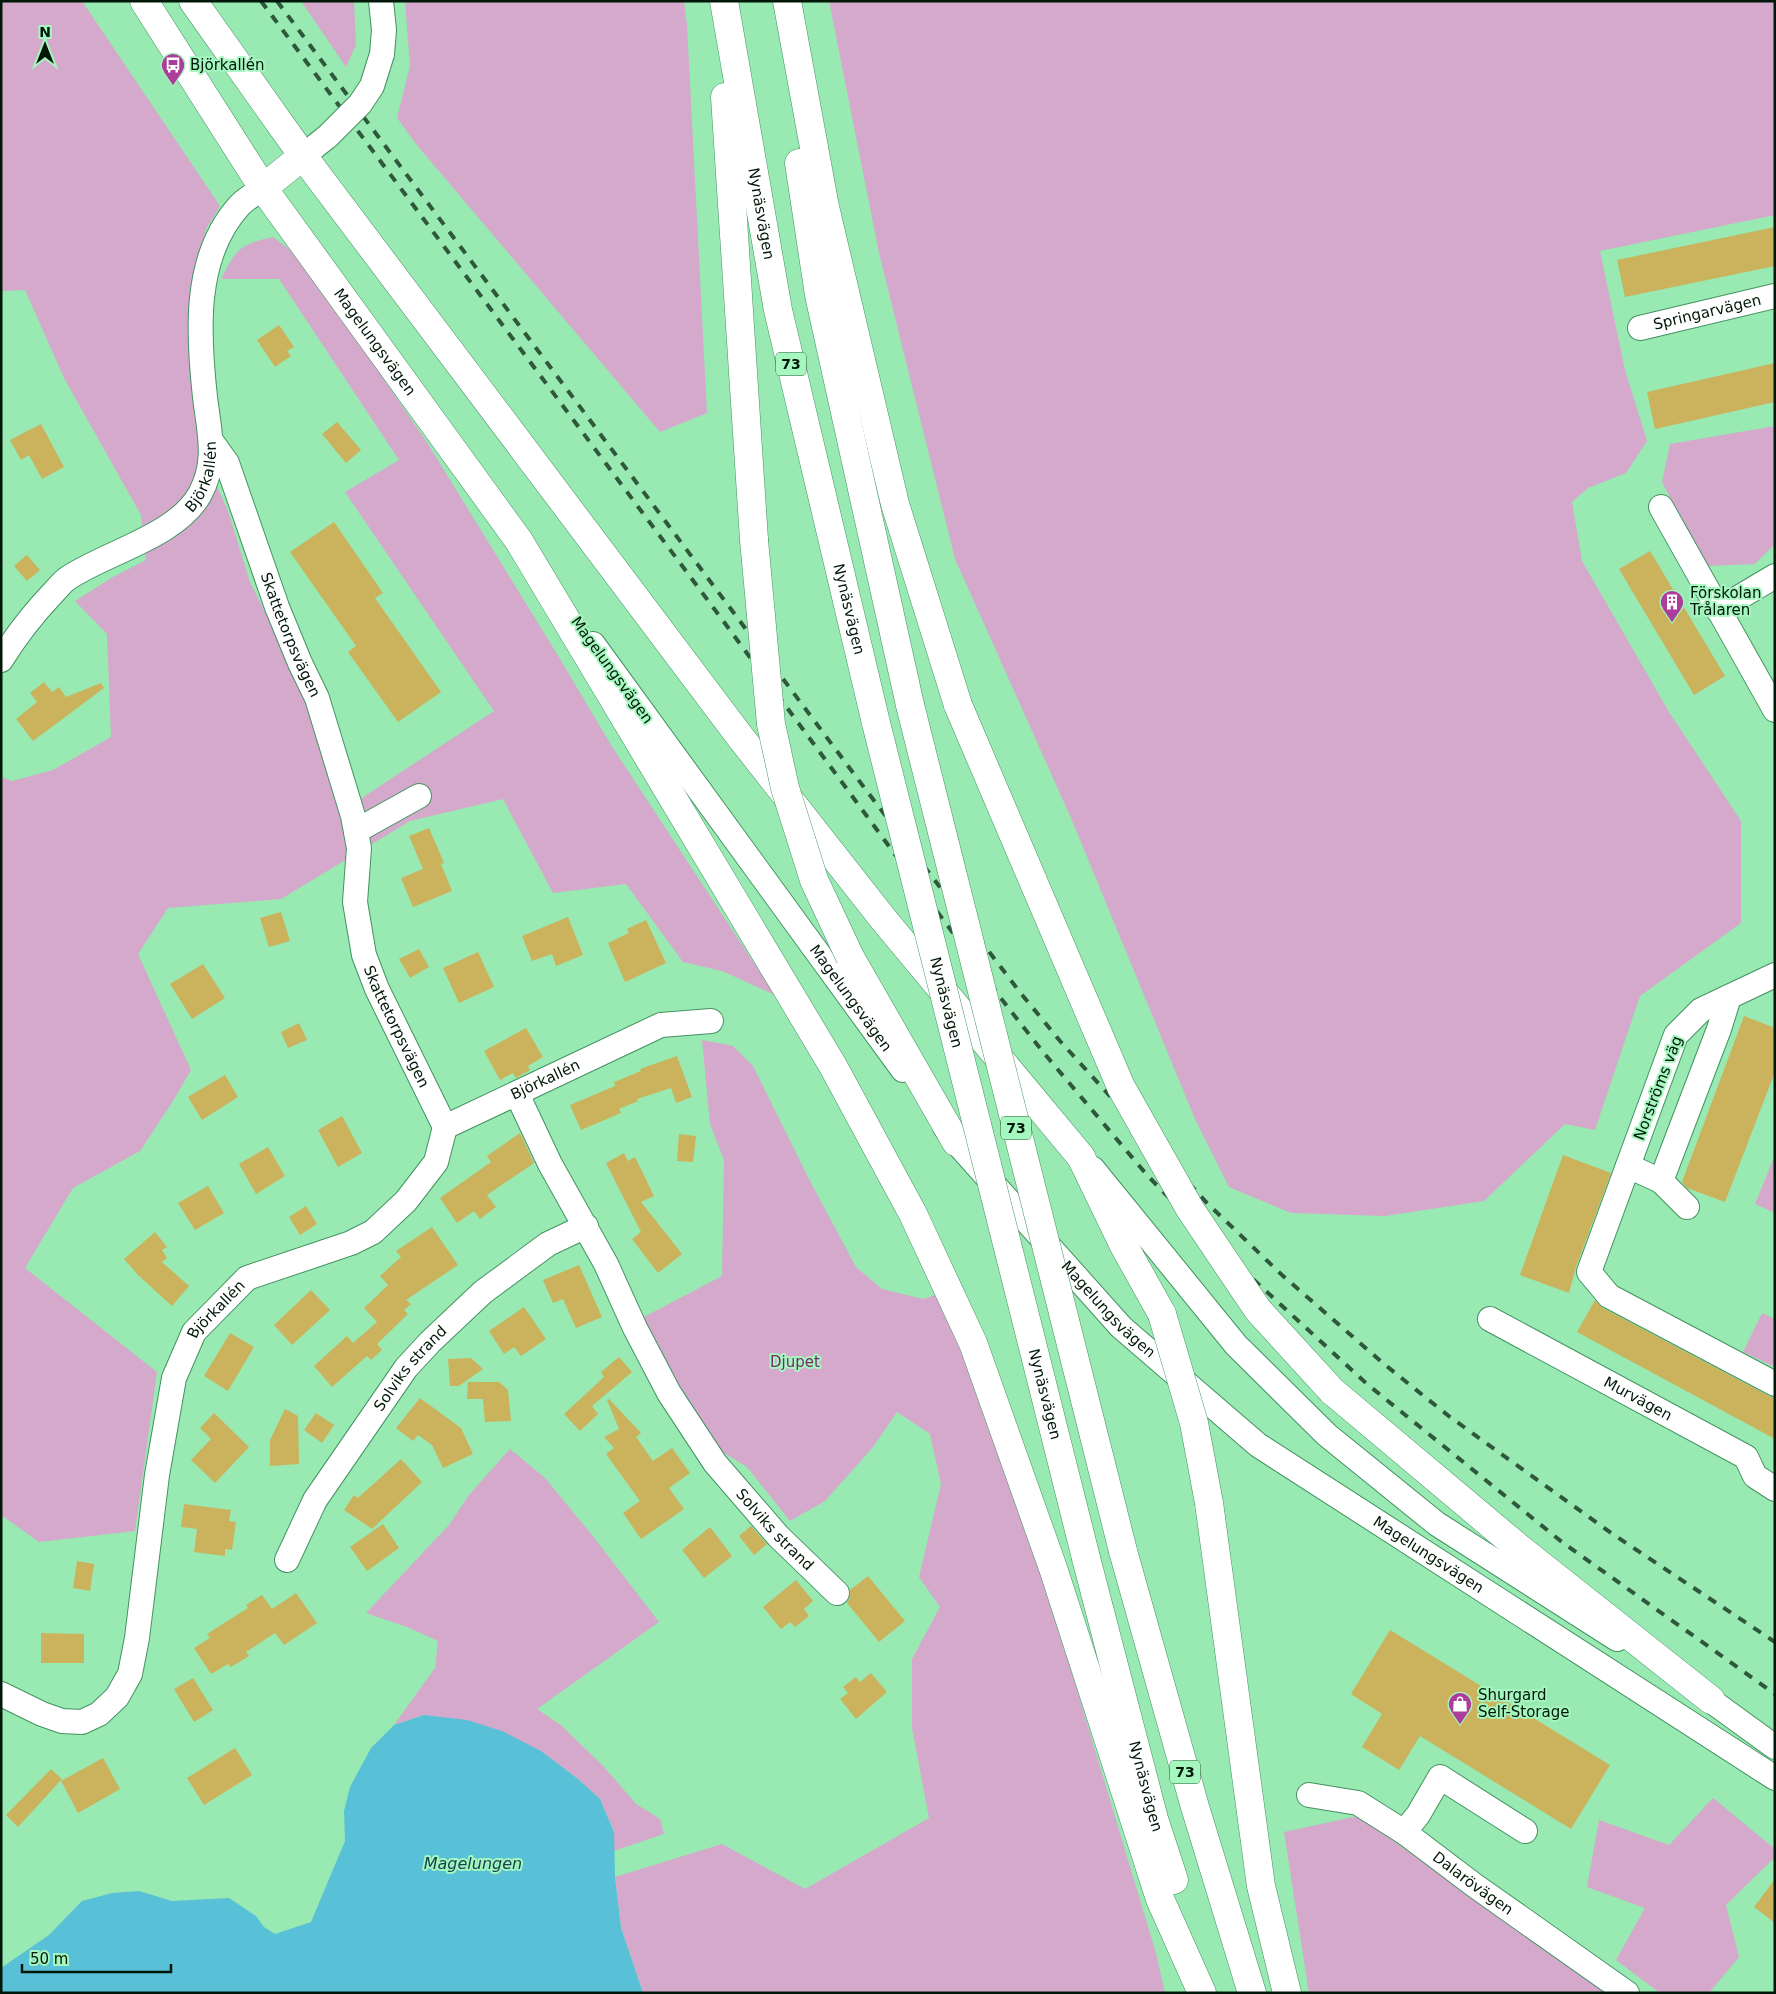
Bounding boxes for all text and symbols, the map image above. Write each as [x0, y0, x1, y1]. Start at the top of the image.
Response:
north arrow [20, 20, 70, 70]
text: N [39, 24, 51, 40]
bus stop icon: Björkallén [160, 52, 186, 86]
place label: Björkallén [190, 56, 265, 74]
street label: Nynäsvägen [744, 166, 778, 261]
street label: Magelungsvägen [330, 285, 420, 399]
street label: Springarvägen [1651, 291, 1763, 334]
road number: 73 [776, 352, 806, 376]
street label: Björkallén [181, 441, 220, 516]
street label: Nynäsvägen [829, 562, 868, 656]
street label: Skattetorpsvägen [257, 570, 324, 700]
place label: Förskolan Trålaren [1689, 584, 1761, 619]
building icon: Förskolan Trålaren [1659, 589, 1685, 623]
street label: Magelungsvägen [567, 613, 657, 727]
street label: Magelungsvägen [806, 941, 896, 1055]
street label: Nynäsvägen [926, 955, 966, 1050]
street label: Skattetorpsvägen [360, 963, 433, 1090]
street label: Norströms väg [1630, 1033, 1686, 1143]
street label: Björkallén [508, 1056, 583, 1104]
road number: 73 [1001, 1116, 1031, 1140]
street label: Magelungsvägen [1057, 1257, 1159, 1362]
street label: Björkallén [184, 1276, 249, 1341]
street label: Solviks strand [370, 1322, 451, 1414]
street label: Nynäsvägen [1025, 1347, 1065, 1441]
park label: Djupet [770, 1353, 820, 1371]
street label: Murvägen [1601, 1373, 1675, 1424]
street label: Solviks strand [732, 1485, 817, 1574]
street label: Magelungsvägen [1370, 1513, 1487, 1597]
place label: Shurgard Self-Storage [1478, 1686, 1569, 1721]
shop icon: Shurgard Self-Storage [1447, 1691, 1473, 1725]
street label: Nynäsvägen [1125, 1739, 1167, 1834]
road number: 73 [1170, 1760, 1200, 1784]
street label: Dalarövägen [1429, 1848, 1517, 1919]
water label: Magelungen [424, 1854, 522, 1873]
scale bar [22, 1942, 171, 1974]
text: 50 m [30, 1950, 68, 1968]

